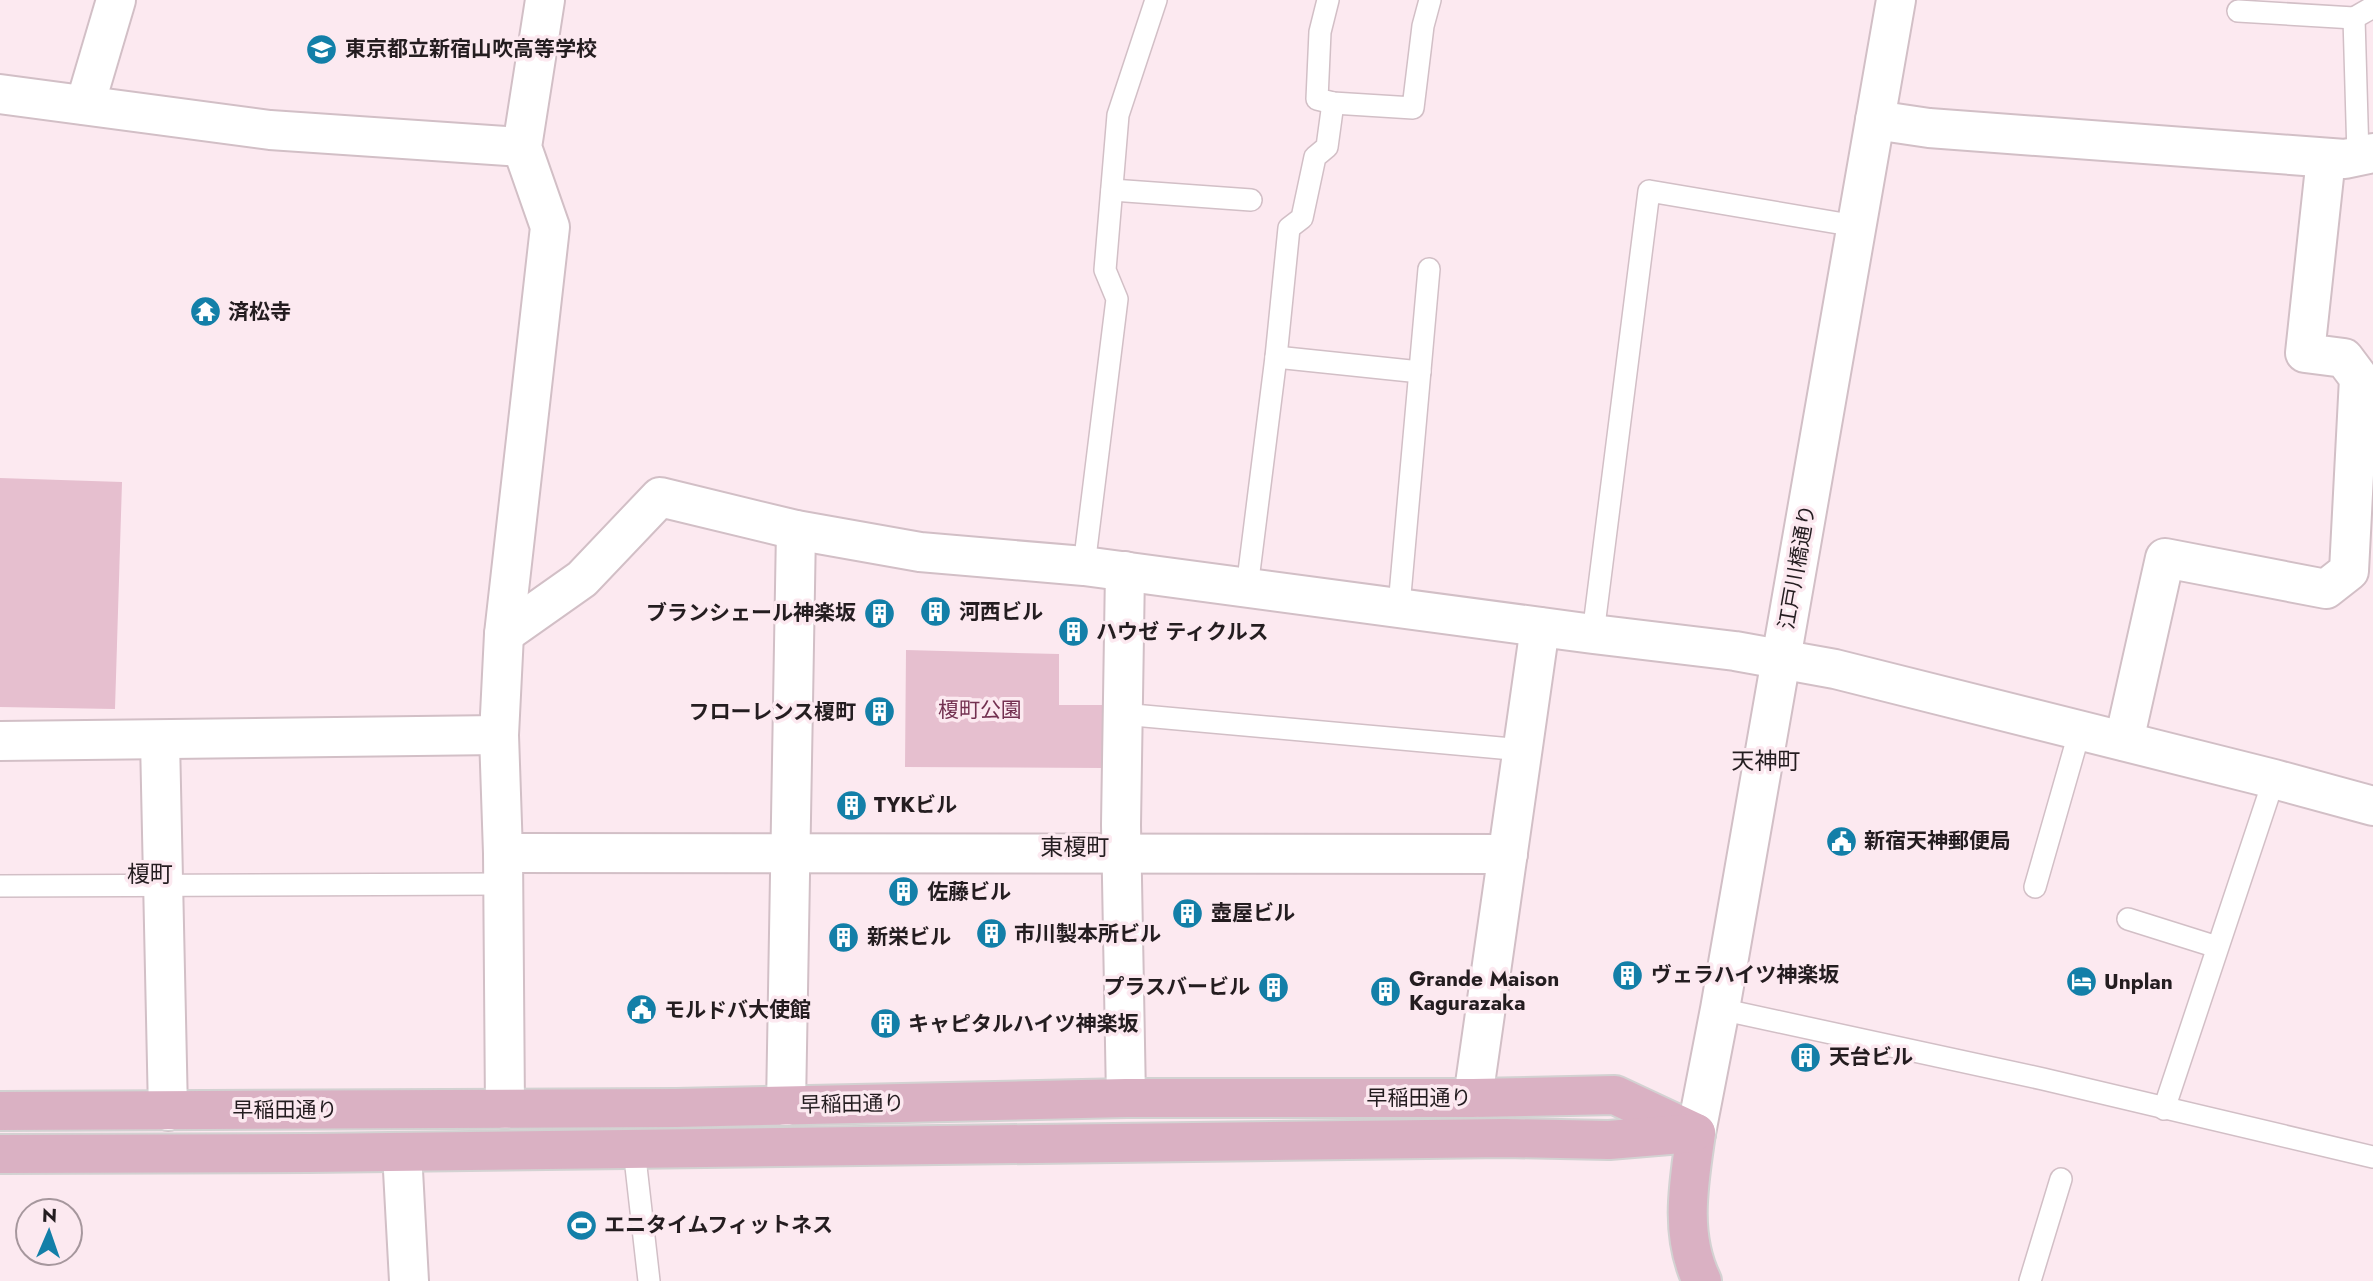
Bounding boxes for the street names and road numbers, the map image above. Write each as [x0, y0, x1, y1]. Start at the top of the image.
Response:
street label: 江戸川橋通り [1771, 502, 1823, 632]
street label: 早稲田通り [1367, 1083, 1472, 1113]
street label: 早稲田通り [799, 1088, 905, 1120]
street label: 早稲田通り [233, 1095, 338, 1125]

